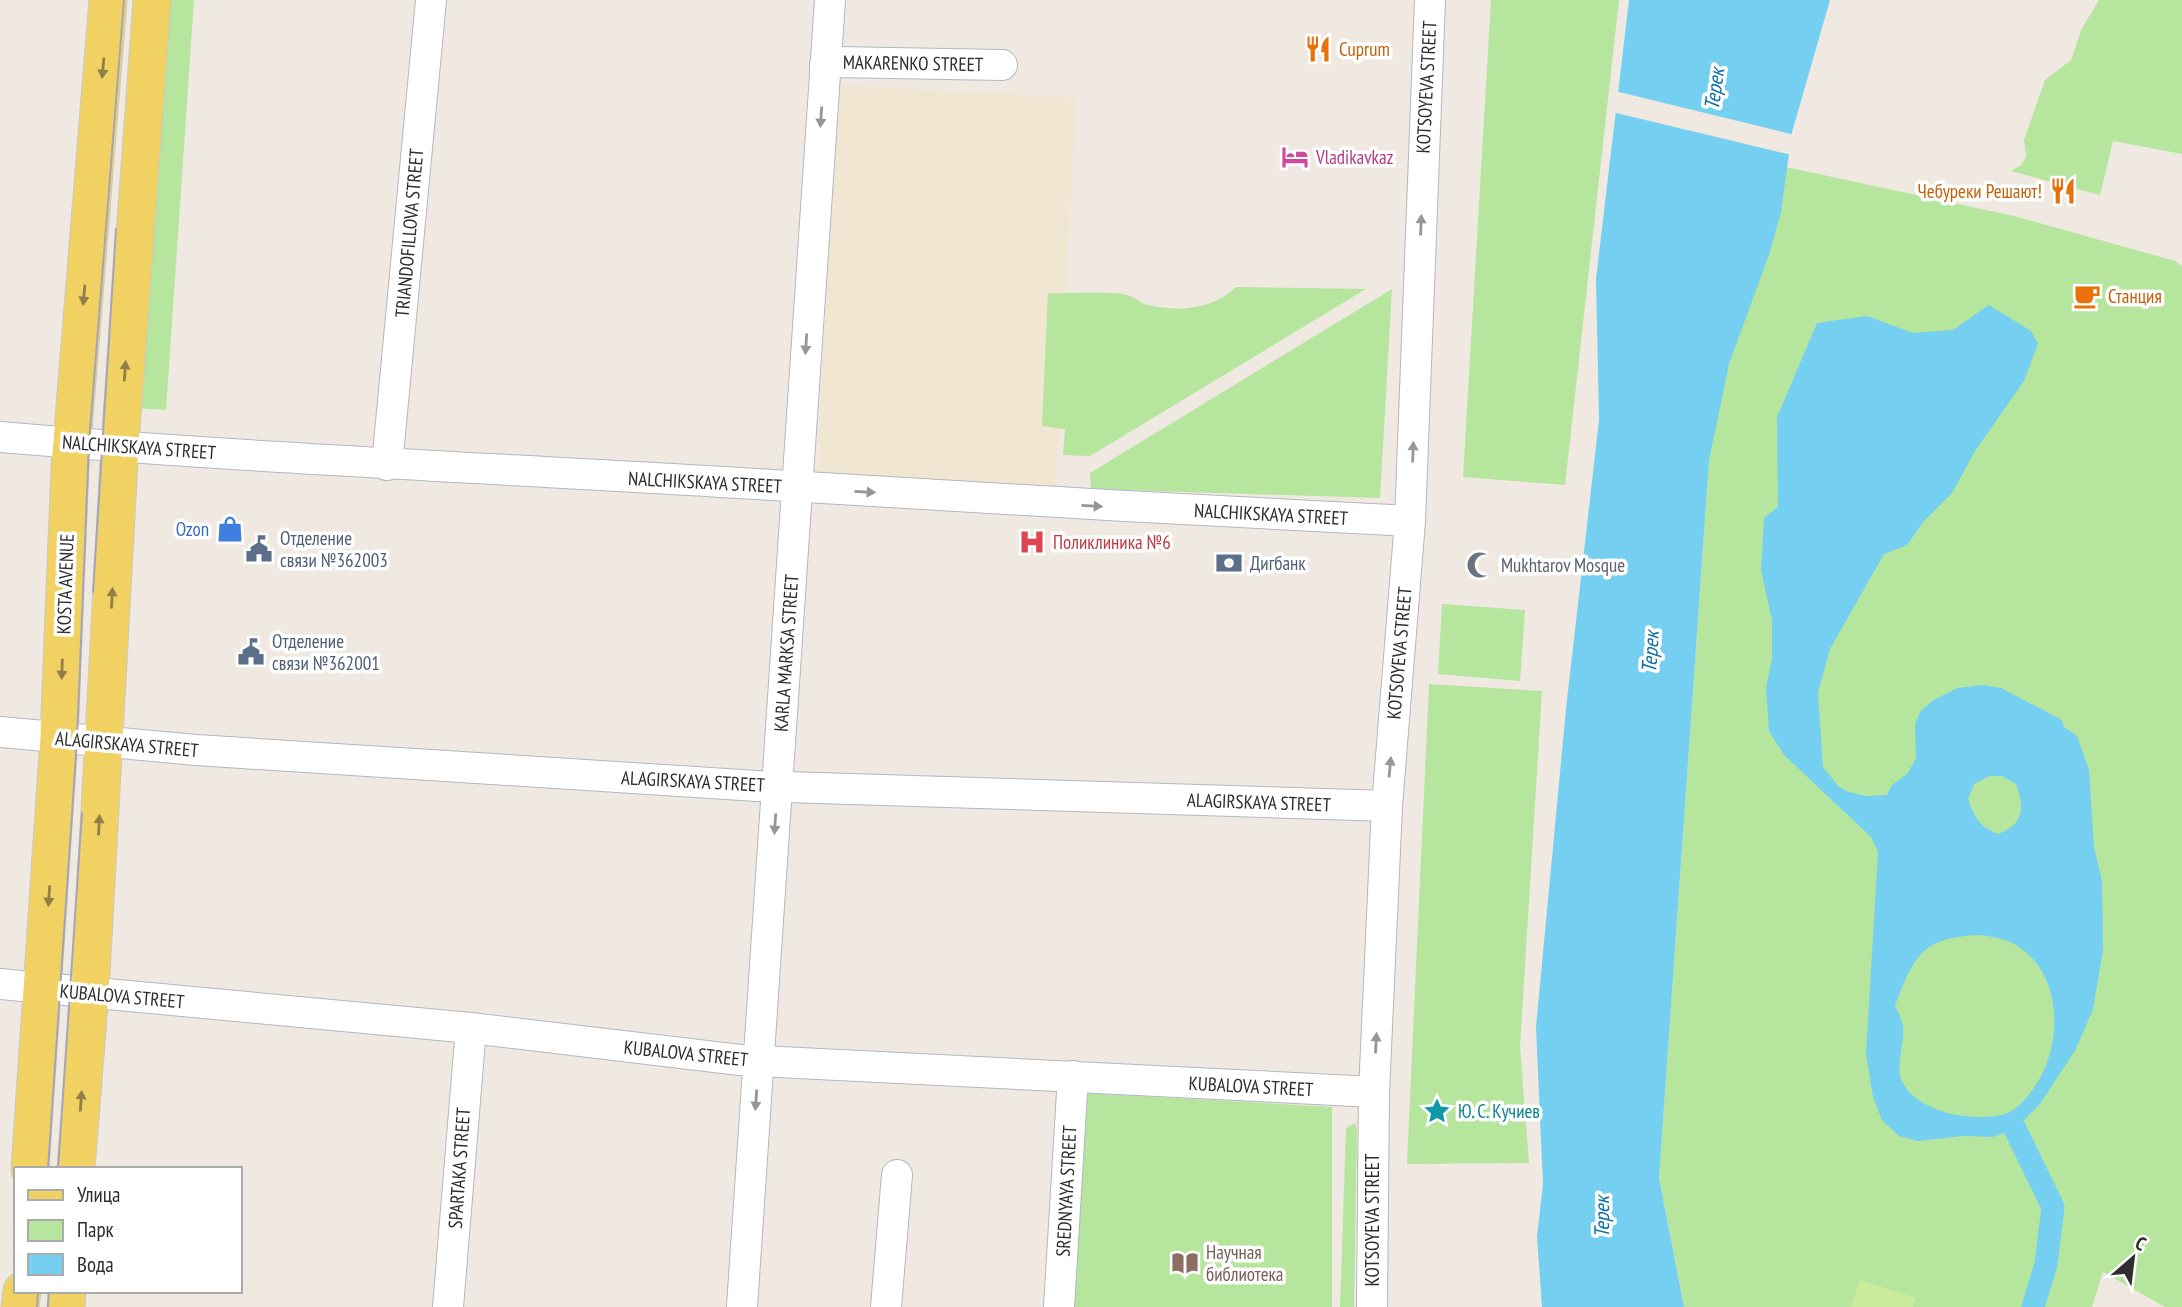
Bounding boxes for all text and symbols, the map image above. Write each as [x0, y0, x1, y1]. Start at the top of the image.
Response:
street label: KOTSOYEVA STREET [1411, 20, 1441, 154]
restaurant icon: Cuprum [1303, 34, 1333, 64]
place label: Cuprum [1339, 37, 1390, 61]
street label: MAKARENKO STREET [843, 50, 984, 76]
one-way arrow [97, 57, 108, 79]
water label: Терек [1698, 64, 1731, 112]
one-way arrow [815, 106, 826, 128]
hotel icon: Vladikavkaz [1280, 142, 1310, 172]
place label: Vladikavkaz [1315, 145, 1393, 169]
street label: TRIANDOFILLOVA STREET [390, 147, 428, 319]
restaurant icon: Чебуреки Решают! [2048, 176, 2078, 206]
place label: Чебуреки Решают! [1918, 179, 2042, 203]
one-way arrow [1415, 214, 1426, 236]
cafe icon: Станция [2072, 281, 2102, 311]
one-way arrow [78, 284, 89, 306]
place label: Станция [2108, 284, 2162, 308]
one-way arrow [800, 333, 811, 355]
one-way arrow [120, 359, 131, 381]
street label: NALCHIKSKAYA STREET [61, 430, 217, 464]
one-way arrow [1407, 441, 1418, 463]
street label: NALCHIKSKAYA STREET [627, 466, 783, 498]
one-way arrow [854, 487, 876, 498]
street label: NALCHIKSKAYA STREET [1193, 498, 1349, 530]
one-way arrow [1081, 500, 1103, 511]
shop icon: Ozon [215, 514, 245, 544]
place label: Ozon [176, 517, 209, 541]
place label: Отделение связи №362003 [280, 526, 388, 572]
hospital icon: Поликлиника №6 [1017, 527, 1047, 557]
place label: Поликлиника №6 [1053, 530, 1171, 554]
street label: KOSTA AVENUE [51, 533, 79, 635]
public building icon: Отделение связи №362003 [244, 534, 274, 564]
bank icon: Дигбанк [1214, 548, 1244, 578]
mosque icon: Mukhtarov Mosque [1465, 550, 1495, 580]
place label: Дигбанк [1250, 551, 1306, 575]
place label: Mukhtarov Mosque [1501, 553, 1625, 577]
street label: KARLA MARKSA STREET [769, 573, 804, 733]
street label: KOTSOYEVA STREET [1381, 585, 1417, 720]
one-way arrow [107, 586, 118, 608]
water label: Терек [1635, 627, 1665, 674]
place label: Отделение связи №362001 [272, 629, 380, 675]
public building icon: Отделение связи №362001 [236, 637, 266, 667]
one-way arrow [56, 658, 67, 680]
street label: ALAGIRSKAYA STREET [54, 726, 200, 762]
one-way arrow [1385, 755, 1396, 777]
street label: ALAGIRSKAYA STREET [621, 765, 766, 797]
street label: ALAGIRSKAYA STREET [1187, 787, 1332, 817]
one-way arrow [769, 813, 780, 835]
one-way arrow [94, 814, 105, 836]
one-way arrow [43, 885, 54, 907]
street label: KUBALOVA STREET [59, 979, 186, 1013]
one-way arrow [1370, 1032, 1381, 1054]
street label: KUBALOVA STREET [623, 1035, 750, 1072]
street label: KUBALOVA STREET [1188, 1071, 1315, 1101]
one-way arrow [76, 1089, 87, 1111]
one-way arrow [750, 1089, 761, 1111]
place icon: Ю. С. Кучиев [1422, 1096, 1452, 1126]
place label: Ю. С. Кучиев [1458, 1099, 1540, 1123]
street label: SPARTAKA STREET [443, 1106, 475, 1229]
street label: SREDNYAYA STREET [1051, 1124, 1081, 1257]
street label: KOTSOYEVA STREET [1360, 1153, 1384, 1286]
legend [14, 1167, 242, 1293]
text: Улица [77, 1181, 120, 1208]
water label: Терек [1588, 1193, 1615, 1238]
text: Парк [77, 1216, 114, 1243]
north arrow [2098, 1223, 2168, 1293]
text: С [2132, 1230, 2151, 1256]
place label: Научная библиотека [1206, 1240, 1283, 1286]
library icon: Научная библиотека [1170, 1248, 1200, 1278]
text: Вода [77, 1251, 114, 1278]

